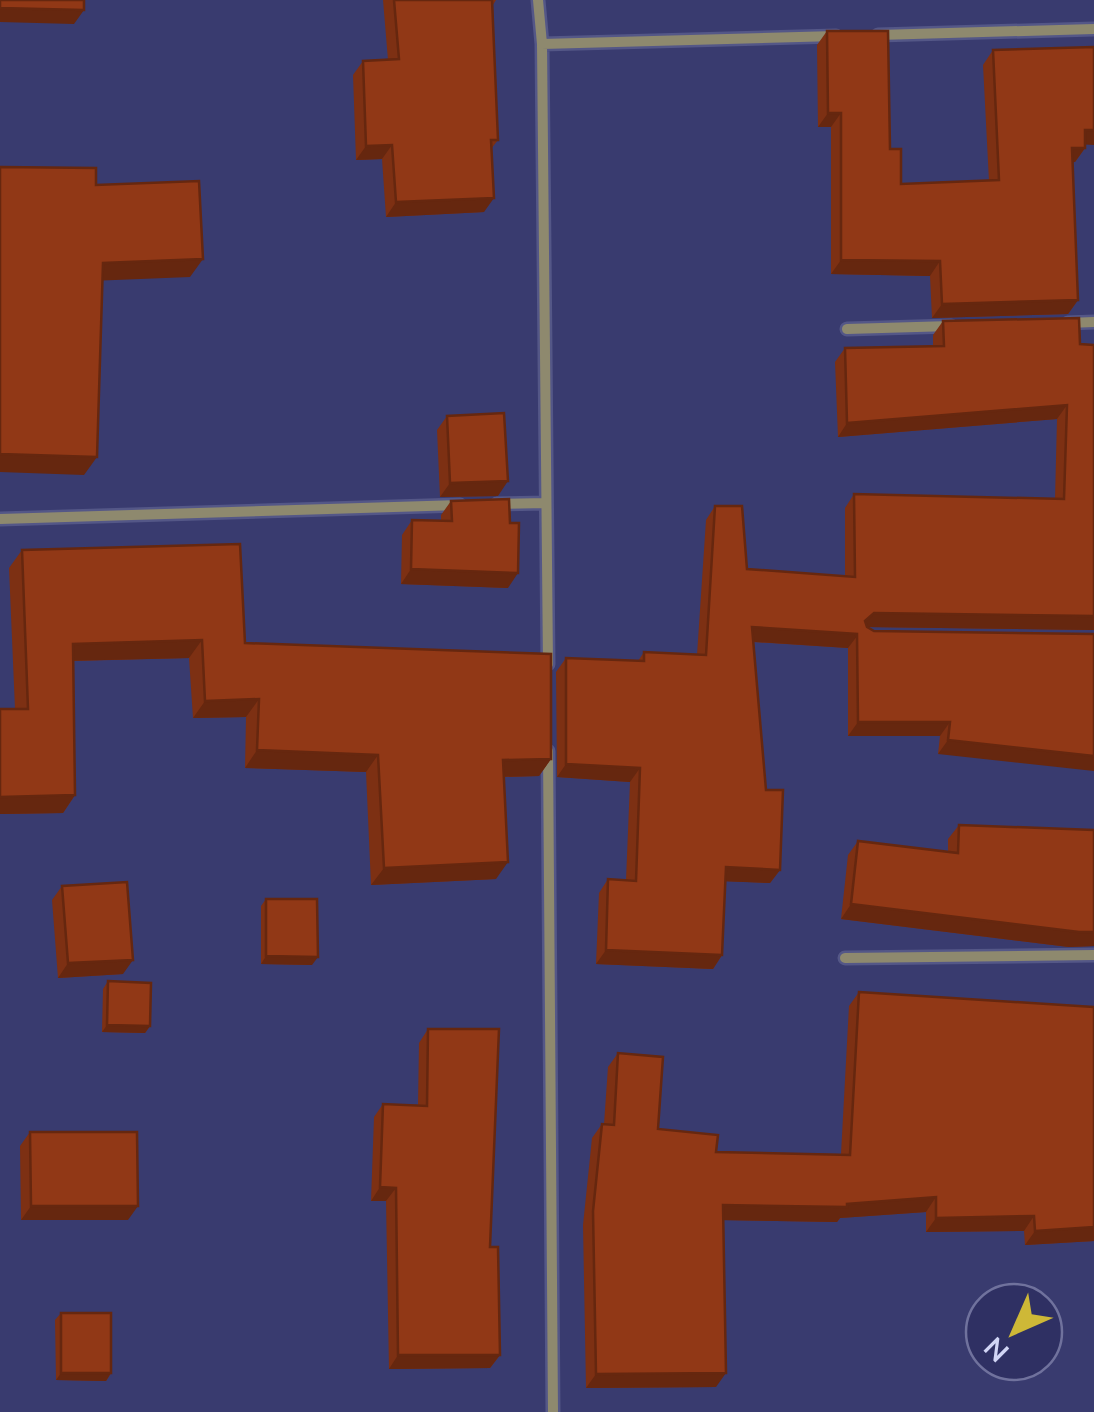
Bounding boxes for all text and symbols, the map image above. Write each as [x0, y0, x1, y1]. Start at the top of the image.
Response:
north arrow [964, 1282, 1064, 1382]
text: N [976, 1328, 1018, 1370]

